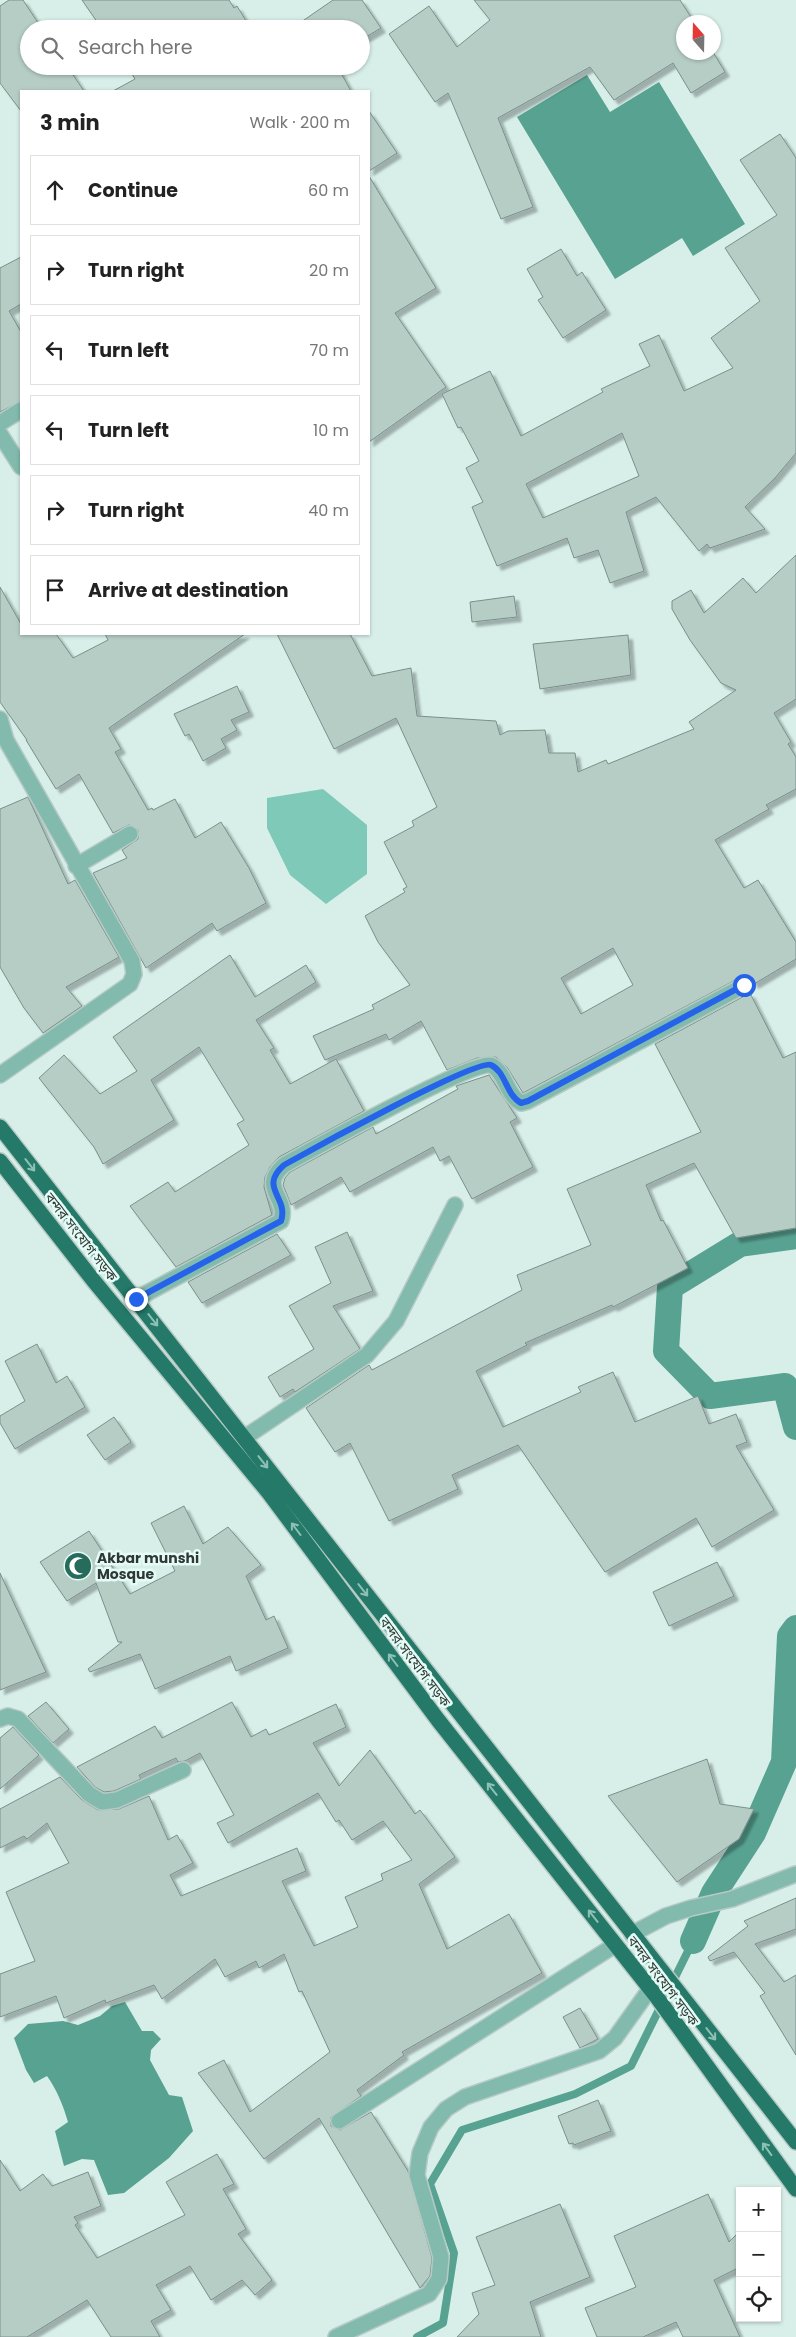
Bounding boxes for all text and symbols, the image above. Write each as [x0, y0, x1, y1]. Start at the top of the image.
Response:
north arrow [676, 15, 721, 60]
search box [20, 20, 370, 75]
icon: search [38, 34, 66, 62]
text: Search here [78, 34, 192, 61]
text: 3 min [40, 108, 100, 137]
text: Walk · 200 m [249, 111, 350, 134]
icon: ahead [41, 176, 69, 204]
text: Continue [88, 177, 178, 204]
text: 60 m [308, 179, 349, 202]
icon: right [41, 256, 69, 284]
text: Turn right [88, 257, 184, 284]
text: 20 m [309, 259, 349, 282]
icon: left [41, 336, 69, 364]
text: Turn left [88, 337, 169, 364]
text: 70 m [309, 339, 349, 362]
icon: left [41, 416, 69, 444]
text: Turn left [88, 417, 169, 444]
text: 10 m [313, 419, 349, 442]
icon: right [41, 496, 69, 524]
text: Turn right [88, 497, 184, 524]
text: 40 m [308, 499, 349, 522]
icon: arrive [41, 576, 69, 604]
text: Arrive at destination [88, 577, 289, 604]
route start [733, 974, 756, 997]
one-way arrow [25, 1158, 36, 1171]
street label: বন্দর সংযোগ সড়ক [39, 1188, 122, 1286]
route end [125, 1288, 148, 1311]
one-way arrow [147, 1313, 158, 1326]
one-way arrow [258, 1455, 269, 1468]
one-way arrow [291, 1522, 301, 1536]
place label: Akbar munshi Mosque [97, 1548, 199, 1584]
mosque icon: Akbar munshi Mosque [63, 1551, 93, 1581]
one-way arrow [358, 1583, 369, 1596]
street label: বন্দর সংযোগ সড়ক [374, 1612, 456, 1712]
one-way arrow [388, 1654, 399, 1667]
one-way arrow [487, 1782, 498, 1795]
one-way arrow [587, 1910, 598, 1923]
street label: বন্দর সংযোগ সড়ক [622, 1931, 704, 2031]
one-way arrow [706, 2027, 717, 2040]
one-way arrow [762, 2142, 772, 2156]
map controls [736, 2187, 781, 2322]
button: + [736, 2187, 781, 2232]
button: − [736, 2232, 781, 2277]
button: locate [736, 2277, 781, 2322]

